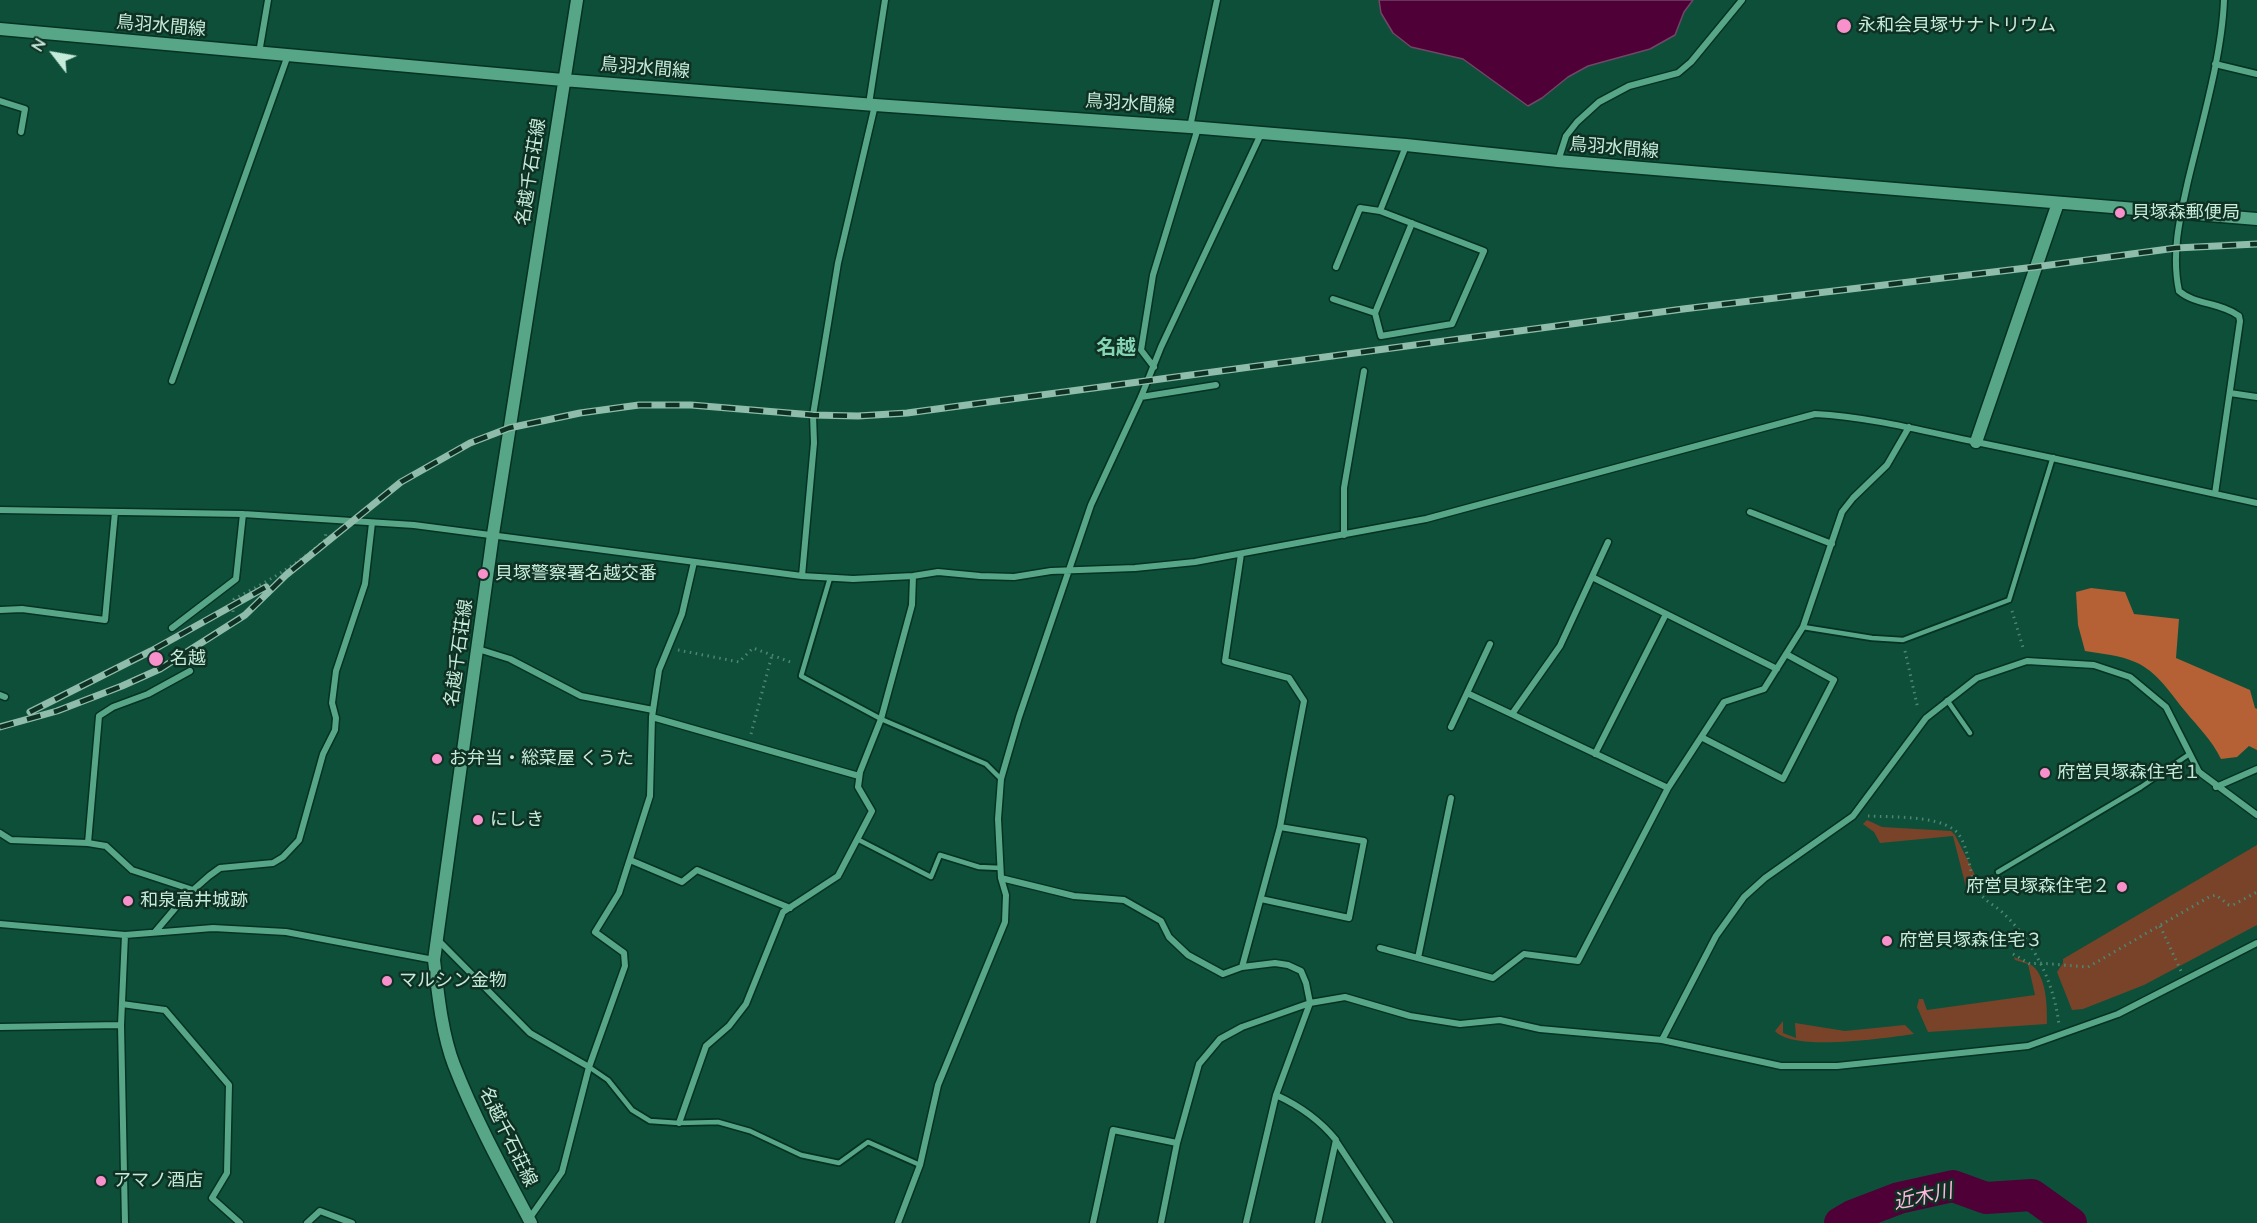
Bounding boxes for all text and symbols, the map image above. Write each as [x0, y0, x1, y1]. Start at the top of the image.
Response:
street label: 鳥羽水間線 [115, 11, 207, 41]
place label: 永和会貝塚サナトリウム [1858, 15, 2056, 37]
marker: 永和会貝塚サナトリウム [1835, 17, 1853, 35]
north arrow [24, 24, 84, 84]
text: N [27, 35, 50, 55]
street label: 鳥羽水間線 [599, 53, 691, 83]
street label: 鳥羽水間線 [1084, 90, 1176, 118]
street label: 名越千石荘線 [512, 117, 550, 227]
street label: 鳥羽水間線 [1568, 133, 1660, 163]
place label: 貝塚森郵便局 [2132, 202, 2240, 224]
marker: 貝塚森郵便局 [2113, 206, 2127, 220]
district label: 名越 [1096, 336, 1136, 360]
place label: 貝塚警察署名越交番 [495, 563, 657, 585]
marker: 貝塚警察署名越交番 [476, 567, 490, 581]
street label: 名越千石荘線 [441, 598, 477, 708]
place label: 名越 [170, 648, 206, 670]
marker: 名越 [147, 650, 165, 668]
place label: お弁当・総菜屋 くうた [449, 748, 634, 770]
marker: お弁当・総菜屋 くうた [430, 752, 444, 766]
place label: 府営貝塚森住宅１ [2057, 762, 2201, 784]
marker: 府営貝塚森住宅１ [2038, 766, 2052, 780]
place label: にしき [490, 809, 544, 831]
marker: にしき [471, 813, 485, 827]
place label: 府営貝塚森住宅２ [1966, 876, 2110, 898]
marker: 府営貝塚森住宅２ [2115, 880, 2129, 894]
place label: 和泉高井城跡 [140, 890, 248, 912]
marker: 和泉高井城跡 [121, 894, 135, 908]
place label: 府営貝塚森住宅３ [1899, 930, 2043, 952]
marker: 府営貝塚森住宅３ [1880, 934, 1894, 948]
place label: マルシン金物 [399, 970, 507, 992]
marker: マルシン金物 [380, 974, 394, 988]
street label: 名越千石荘線 [475, 1084, 541, 1190]
place label: アマノ酒店 [113, 1170, 203, 1192]
marker: アマノ酒店 [94, 1174, 108, 1188]
water label: 近木川 [1891, 1179, 1955, 1215]

